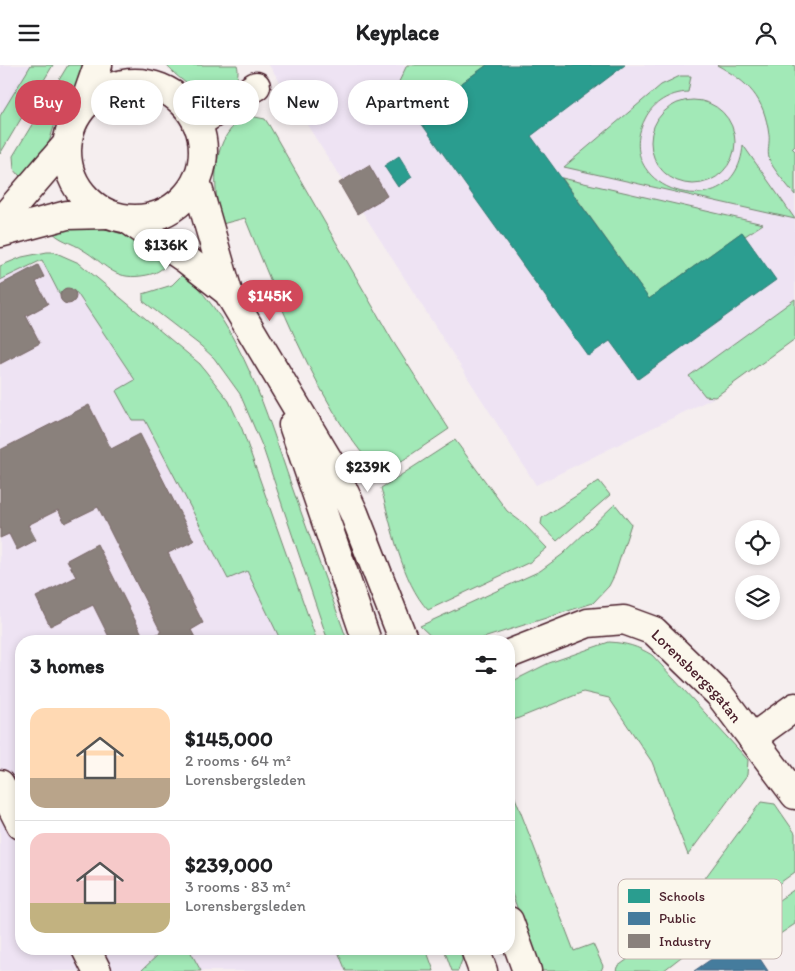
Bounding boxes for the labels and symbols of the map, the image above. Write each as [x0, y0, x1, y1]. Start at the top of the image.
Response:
pin: $136K [131, 229, 201, 271]
pin: $145K [235, 279, 305, 322]
pin: $239K [333, 451, 403, 493]
street label: Lorensbergsgatan [647, 625, 746, 726]
legend [618, 879, 782, 959]
text: Schools [659, 888, 705, 905]
text: Public [659, 910, 697, 927]
text: Industry [659, 933, 711, 950]

